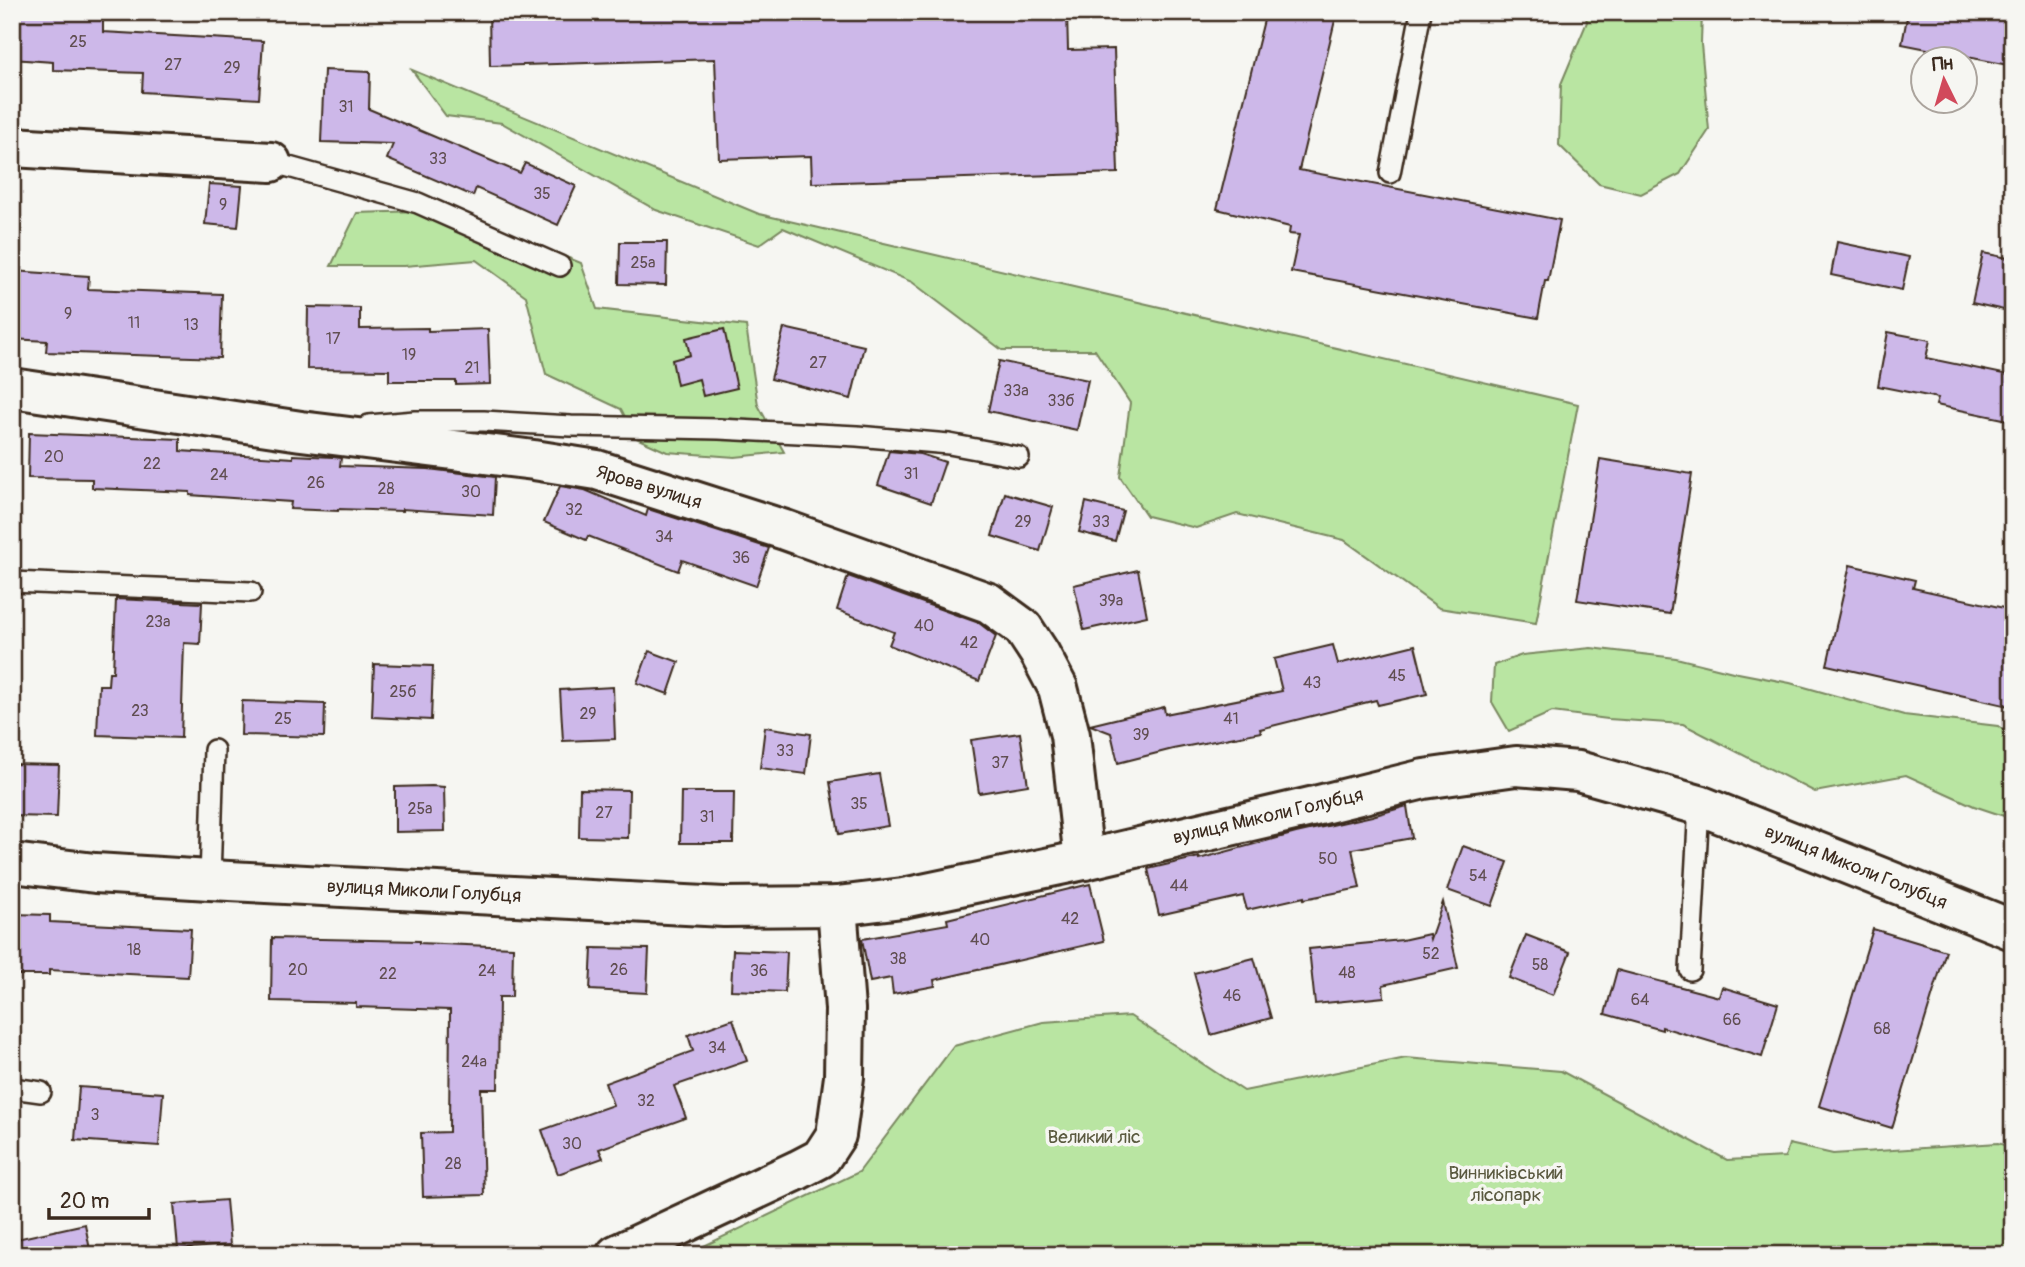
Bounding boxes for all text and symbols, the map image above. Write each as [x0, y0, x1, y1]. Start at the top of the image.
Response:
house number: 25 [69, 32, 87, 52]
north arrow [1910, 46, 1980, 116]
text: Пн [1931, 51, 1954, 77]
house number: 27 [164, 55, 182, 75]
house number: 29 [223, 58, 241, 78]
house number: 31 [338, 97, 354, 117]
house number: 33 [429, 149, 447, 169]
house number: 35 [533, 184, 551, 204]
house number: 9 [219, 195, 227, 215]
house number: 25а [630, 253, 656, 273]
house number: 9 [64, 304, 72, 324]
house number: 11 [128, 313, 140, 333]
house number: 13 [183, 315, 199, 335]
house number: 17 [326, 329, 341, 349]
house number: 19 [402, 345, 416, 365]
house number: 27 [809, 353, 827, 373]
house number: 21 [464, 358, 480, 378]
house number: 33а [1003, 381, 1029, 401]
house number: 33б [1047, 391, 1075, 411]
house number: 20 [44, 447, 64, 467]
house number: 22 [143, 454, 161, 474]
street label: Ярова вулиця [593, 460, 705, 514]
house number: 31 [903, 464, 919, 484]
house number: 24 [210, 465, 228, 485]
house number: 26 [307, 473, 325, 493]
house number: 28 [377, 479, 395, 499]
house number: 30 [461, 482, 481, 502]
house number: 32 [565, 500, 583, 520]
house number: 29 [1014, 512, 1032, 532]
house number: 33 [1092, 512, 1110, 532]
house number: 34 [655, 527, 673, 547]
house number: 36 [732, 548, 750, 568]
house number: 39а [1099, 591, 1123, 611]
house number: 23а [146, 612, 170, 632]
house number: 40 [914, 616, 934, 636]
house number: 42 [960, 633, 978, 653]
house number: 45 [1388, 666, 1406, 686]
house number: 43 [1303, 673, 1321, 693]
house number: 25б [390, 682, 416, 702]
house number: 23 [131, 701, 149, 721]
house number: 29 [579, 704, 597, 724]
house number: 25 [274, 709, 292, 729]
house number: 41 [1223, 709, 1239, 729]
house number: 39 [1132, 725, 1150, 745]
house number: 33 [776, 741, 794, 761]
house number: 37 [991, 753, 1009, 773]
street label: вулиця Миколи Голубця [1170, 782, 1366, 850]
house number: 35 [850, 794, 868, 814]
house number: 25а [407, 799, 433, 819]
house number: 27 [595, 803, 613, 823]
house number: 31 [699, 807, 715, 827]
street label: вулиця Миколи Голубця [1761, 819, 1951, 915]
house number: 50 [1318, 849, 1338, 869]
house number: 54 [1469, 866, 1487, 886]
street label: вулиця Миколи Голубця [326, 874, 522, 908]
house number: 44 [1170, 876, 1188, 896]
house number: 42 [1061, 909, 1079, 929]
house number: 40 [970, 930, 990, 950]
house number: 18 [127, 940, 141, 960]
house number: 52 [1422, 944, 1440, 964]
house number: 38 [890, 949, 907, 969]
house number: 58 [1532, 955, 1548, 975]
house number: 20 [288, 960, 308, 980]
house number: 26 [610, 960, 628, 980]
house number: 24 [478, 961, 496, 981]
house number: 36 [750, 961, 768, 981]
house number: 48 [1338, 963, 1356, 983]
house number: 22 [379, 964, 397, 984]
house number: 46 [1223, 986, 1241, 1006]
house number: 64 [1631, 990, 1649, 1010]
house number: 66 [1723, 1010, 1741, 1030]
house number: 68 [1873, 1019, 1891, 1039]
house number: 34 [708, 1038, 726, 1058]
house number: 24а [461, 1052, 487, 1072]
house number: 32 [637, 1091, 655, 1111]
house number: 3 [91, 1105, 100, 1125]
park label: Великий ліс [1047, 1125, 1141, 1149]
house number: 30 [562, 1134, 582, 1154]
house number: 28 [444, 1154, 462, 1174]
park label: Винниківський лісопарк [1449, 1161, 1563, 1207]
scale bar [49, 1176, 149, 1220]
text: 20 m [60, 1188, 109, 1215]

